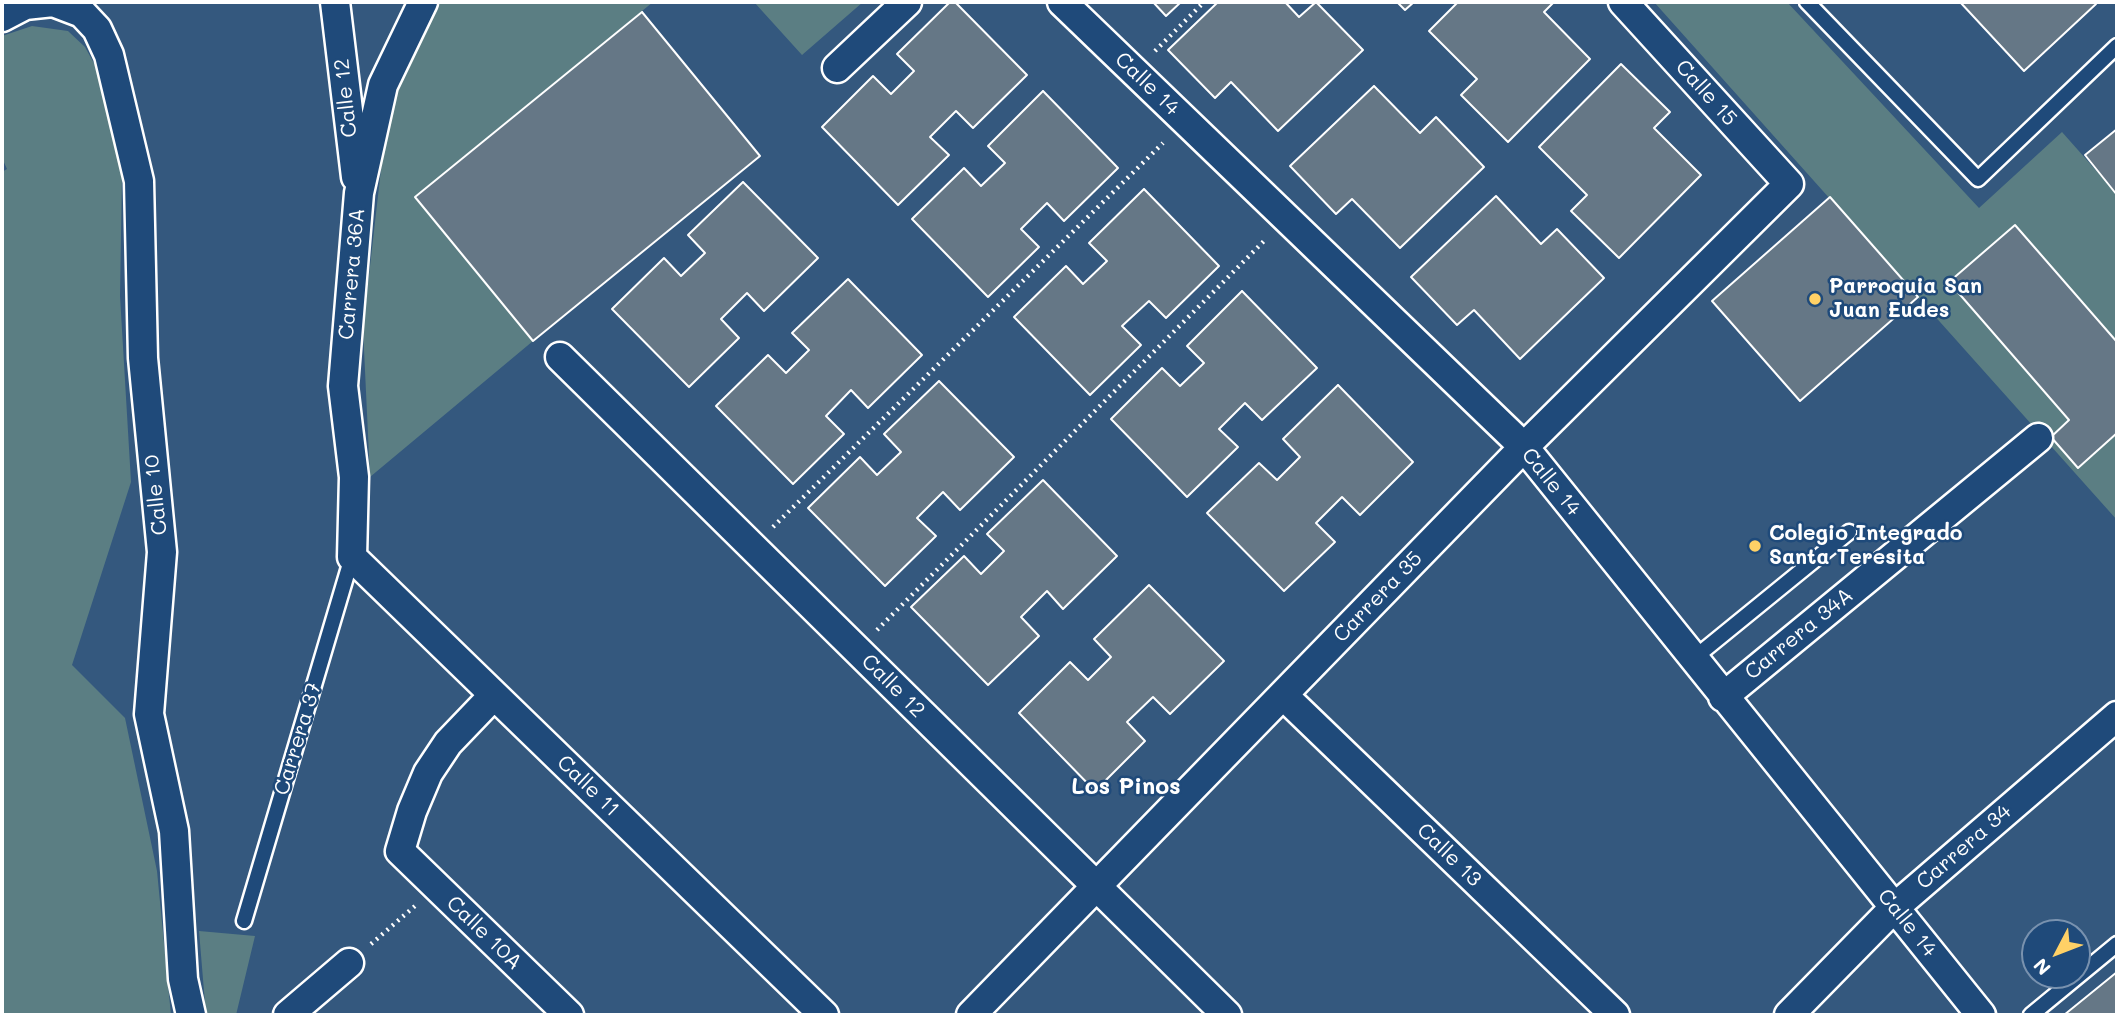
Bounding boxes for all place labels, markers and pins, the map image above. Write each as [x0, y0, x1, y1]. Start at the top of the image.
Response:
place label: Parroquia San Juan Eudes [1829, 274, 1982, 324]
marker: Parroquia San Juan Eudes [1807, 291, 1823, 307]
place label: Colegio Integrado Santa Teresita [1769, 521, 1962, 571]
marker: Colegio Integrado Santa Teresita [1747, 538, 1763, 554]

